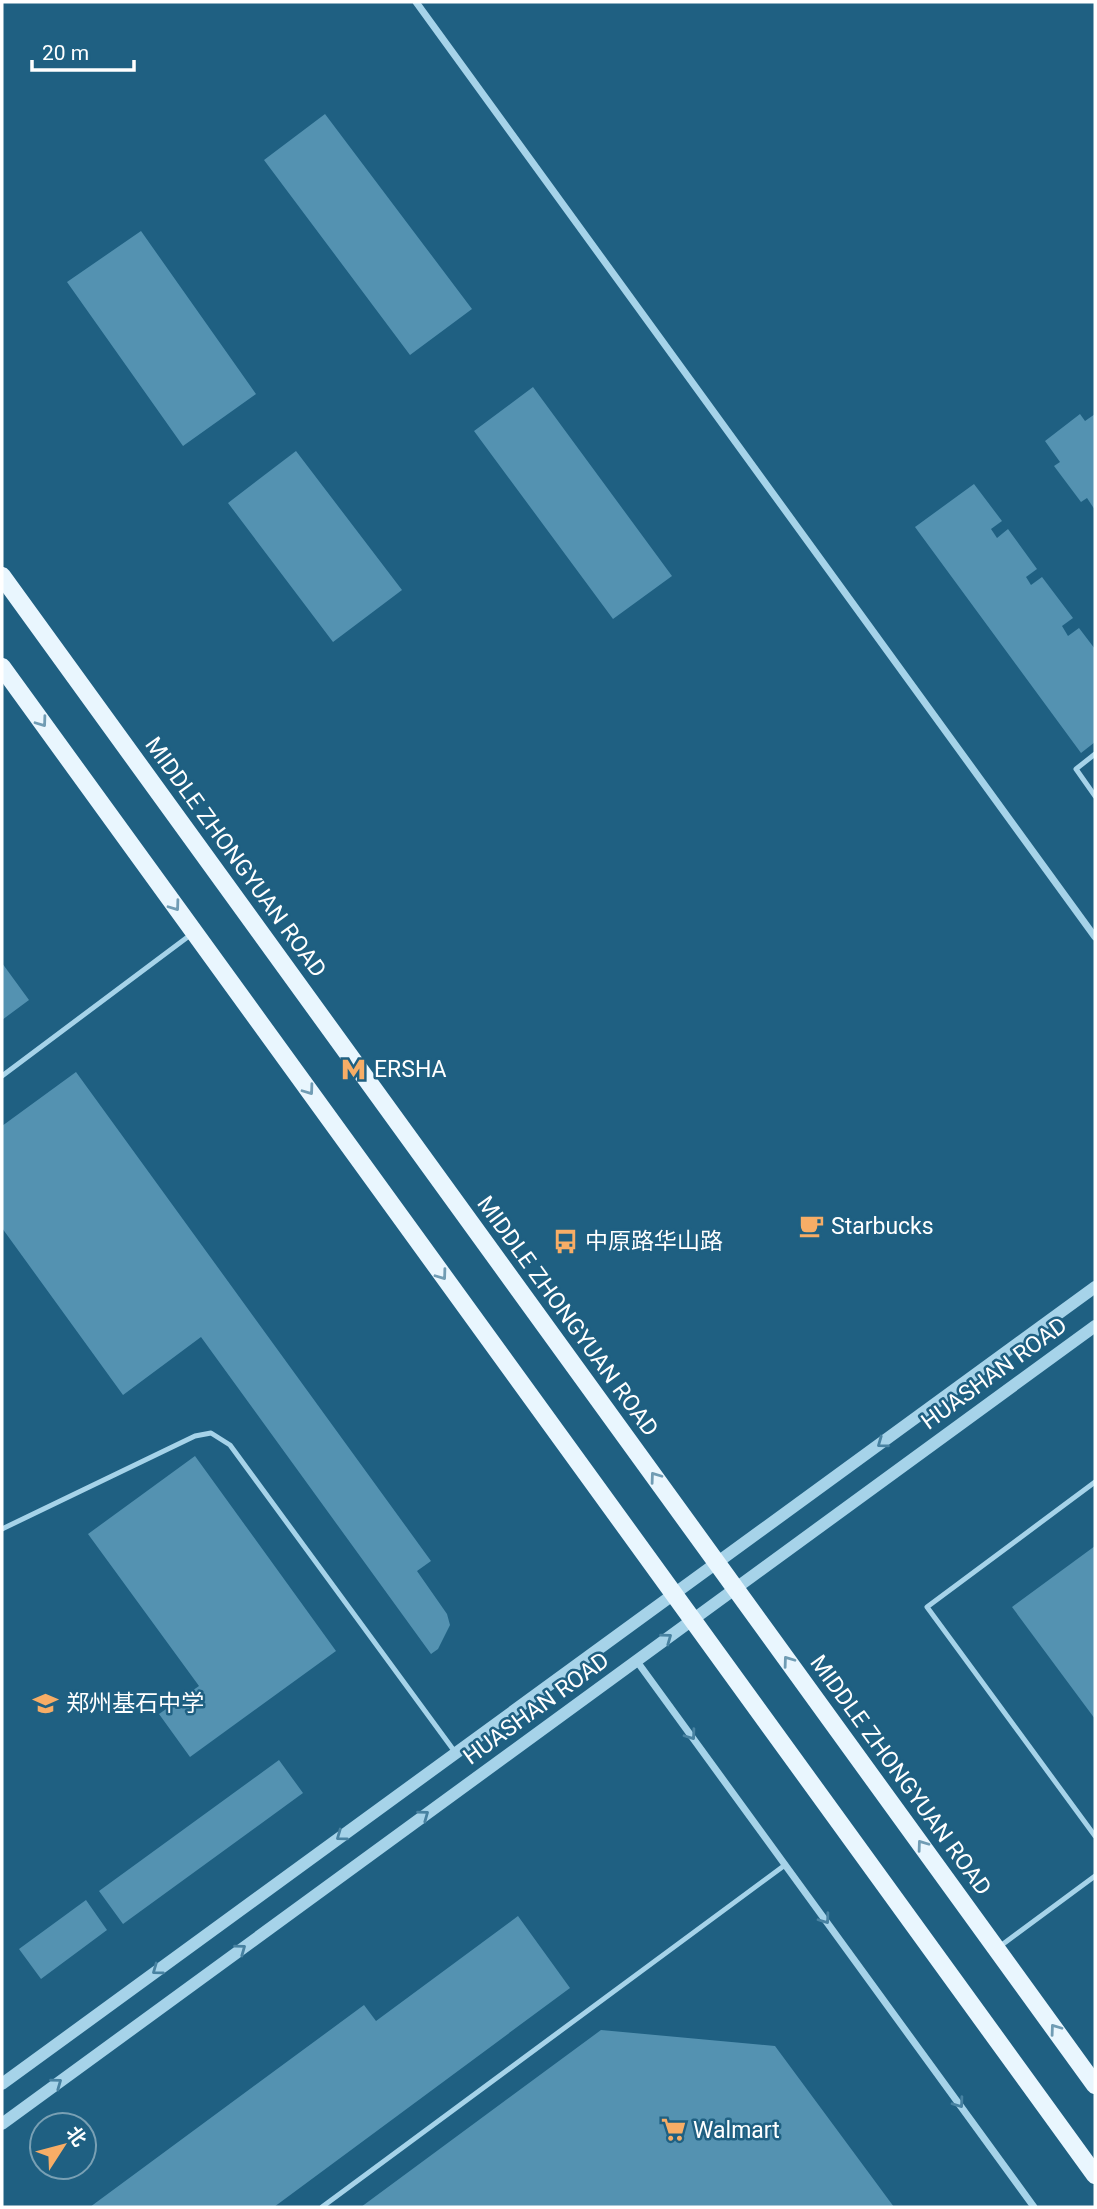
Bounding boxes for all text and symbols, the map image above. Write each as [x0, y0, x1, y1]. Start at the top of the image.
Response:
scale bar [32, 28, 133, 72]
text: 20 m [42, 41, 89, 65]
one-way arrow [34, 714, 46, 727]
street label: MIDDLE ZHONGYUAN ROAD [139, 732, 332, 983]
one-way arrow [167, 898, 180, 911]
metro station icon: ERSHA [340, 1055, 368, 1083]
place label: ERSHA [374, 1056, 447, 1083]
one-way arrow [301, 1082, 313, 1095]
street label: MIDDLE ZHONGYUAN ROAD [471, 1191, 664, 1442]
cafe icon: Starbucks [797, 1212, 825, 1240]
place label: Starbucks [831, 1213, 934, 1240]
bus stop icon: 中原路华山路 [551, 1227, 579, 1255]
place label: 中原路华山路 [585, 1228, 723, 1255]
one-way arrow [434, 1267, 446, 1279]
street label: HUASHAN ROAD [916, 1312, 1072, 1435]
one-way arrow [877, 1434, 890, 1447]
one-way arrow [650, 1472, 663, 1485]
one-way arrow [659, 1633, 672, 1646]
street label: HUASHAN ROAD [458, 1647, 614, 1770]
street label: MIDDLE ZHONGYUAN ROAD [804, 1650, 997, 1901]
one-way arrow [784, 1656, 796, 1669]
school or university icon: 郑州基石中学 [32, 1689, 60, 1717]
place label: 郑州基石中学 [66, 1690, 204, 1717]
one-way arrow [683, 1727, 695, 1740]
one-way arrow [416, 1811, 429, 1823]
one-way arrow [336, 1828, 349, 1840]
one-way arrow [918, 1840, 930, 1853]
one-way arrow [817, 1911, 829, 1924]
one-way arrow [233, 1945, 245, 1958]
one-way arrow [152, 1962, 165, 1974]
one-way arrow [1051, 2024, 1063, 2037]
one-way arrow [49, 2079, 62, 2092]
one-way arrow [950, 2095, 963, 2108]
north arrow [28, 2111, 98, 2181]
supermarket icon: Walmart [659, 2116, 687, 2144]
place label: Walmart [693, 2117, 780, 2144]
text: 北 [61, 2122, 91, 2151]

